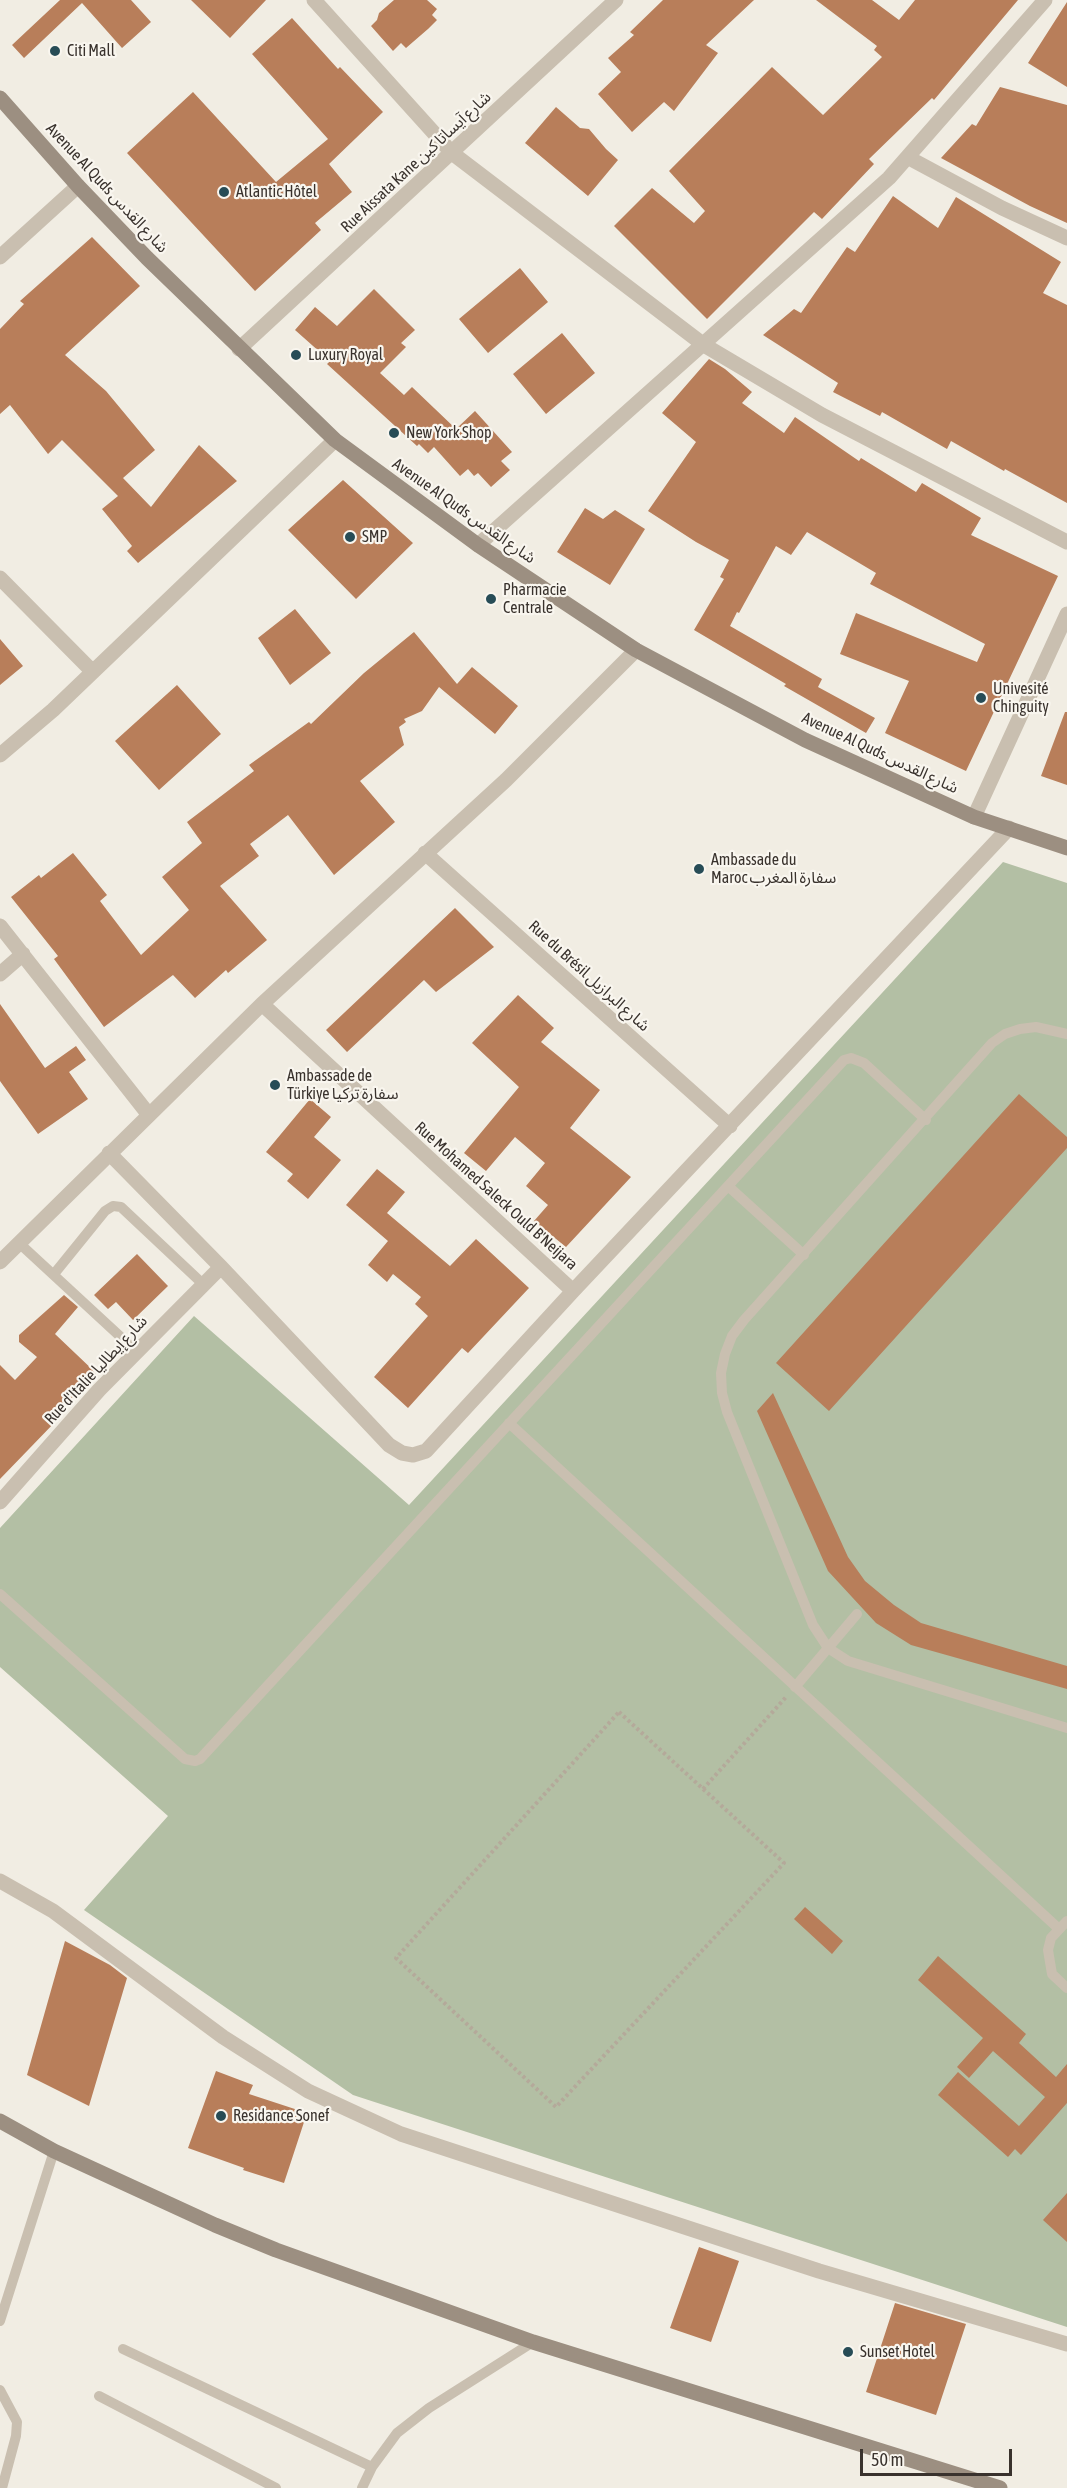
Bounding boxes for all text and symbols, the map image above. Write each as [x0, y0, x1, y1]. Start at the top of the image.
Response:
place label: Citi Mall [67, 41, 115, 61]
marker: Citi Mall [48, 44, 62, 58]
street label: Rue Aissata Kane شارع آيساتا كين [337, 87, 495, 237]
street label: Avenue Al Quds شارع القدس [42, 119, 172, 257]
place label: Atlantic Hôtel [236, 182, 317, 202]
marker: Atlantic Hôtel [217, 185, 231, 199]
place label: Luxury Royal [308, 345, 383, 365]
marker: Luxury Royal [289, 348, 303, 362]
place label: New York Shop [406, 423, 492, 443]
marker: New York Shop [387, 426, 401, 440]
street label: Avenue Al Quds شارع القدس [389, 454, 539, 568]
place label: SMP [362, 527, 387, 547]
marker: SMP [343, 530, 357, 544]
place label: Pharmacie Centrale [503, 580, 567, 618]
marker: Pharmacie Centrale [484, 592, 498, 606]
place label: Univesité Chinguity [993, 679, 1049, 717]
marker: Univesité Chinguity [974, 691, 988, 705]
street label: Avenue Al Quds شارع القدس [799, 708, 961, 798]
place label: Ambassade du Maroc سفارة المغرب [711, 850, 836, 888]
marker: Ambassade du Maroc سفارة المغرب [692, 862, 706, 876]
street label: Rue du Brésil شارع البرازيل [524, 917, 654, 1035]
place label: Ambassade de Türkiye سفارة تركيا [287, 1066, 399, 1104]
marker: Ambassade de Türkiye سفارة تركيا [268, 1078, 282, 1092]
street label: Rue Mohamed Saleck Ould B'Neijara [411, 1118, 581, 1274]
street label: Rue d'Italie شارع إيطاليا [41, 1312, 151, 1428]
place label: Residance Sonef [233, 2106, 329, 2126]
marker: Residance Sonef [214, 2109, 228, 2123]
place label: Sunset Hotel [860, 2342, 935, 2362]
marker: Sunset Hotel [841, 2345, 855, 2359]
scale bar [863, 2437, 1014, 2475]
text: 50 m [871, 2449, 903, 2470]

